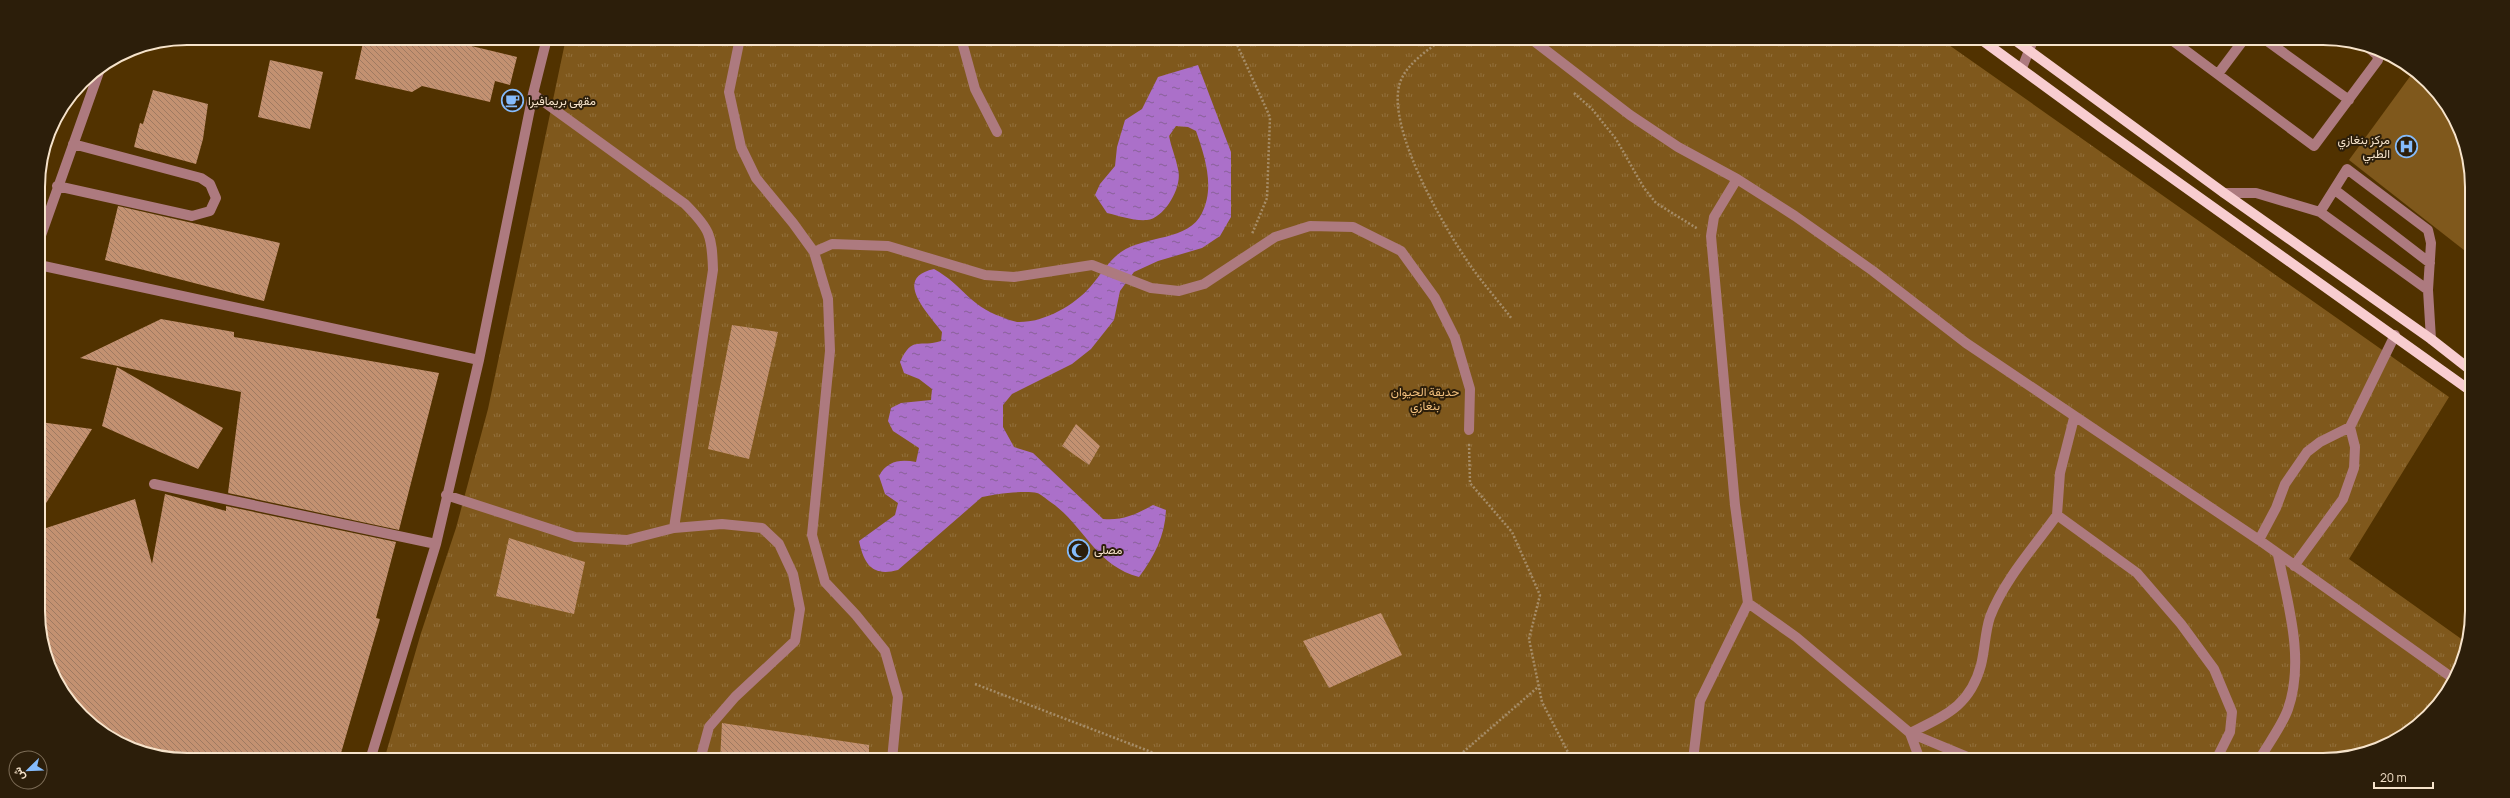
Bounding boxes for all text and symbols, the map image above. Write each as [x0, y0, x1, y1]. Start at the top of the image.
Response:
cafe icon: مقهى بريمافيرا [500, 88, 526, 114]
place label: مقهى بريمافيرا [528, 92, 596, 109]
place label: مركز بنغازي الطبي [2338, 131, 2390, 164]
hospital icon: مركز بنغازي الطبي [2393, 134, 2419, 160]
park label: حديقة الحيوان بنغازي [1391, 383, 1459, 416]
mosque icon: مصلى [1066, 537, 1092, 563]
place label: مصلى [1094, 541, 1122, 558]
north arrow [8, 750, 48, 790]
scale bar [2374, 764, 2433, 790]
text: ش [9, 765, 28, 783]
text: 20 m [2380, 769, 2407, 786]

